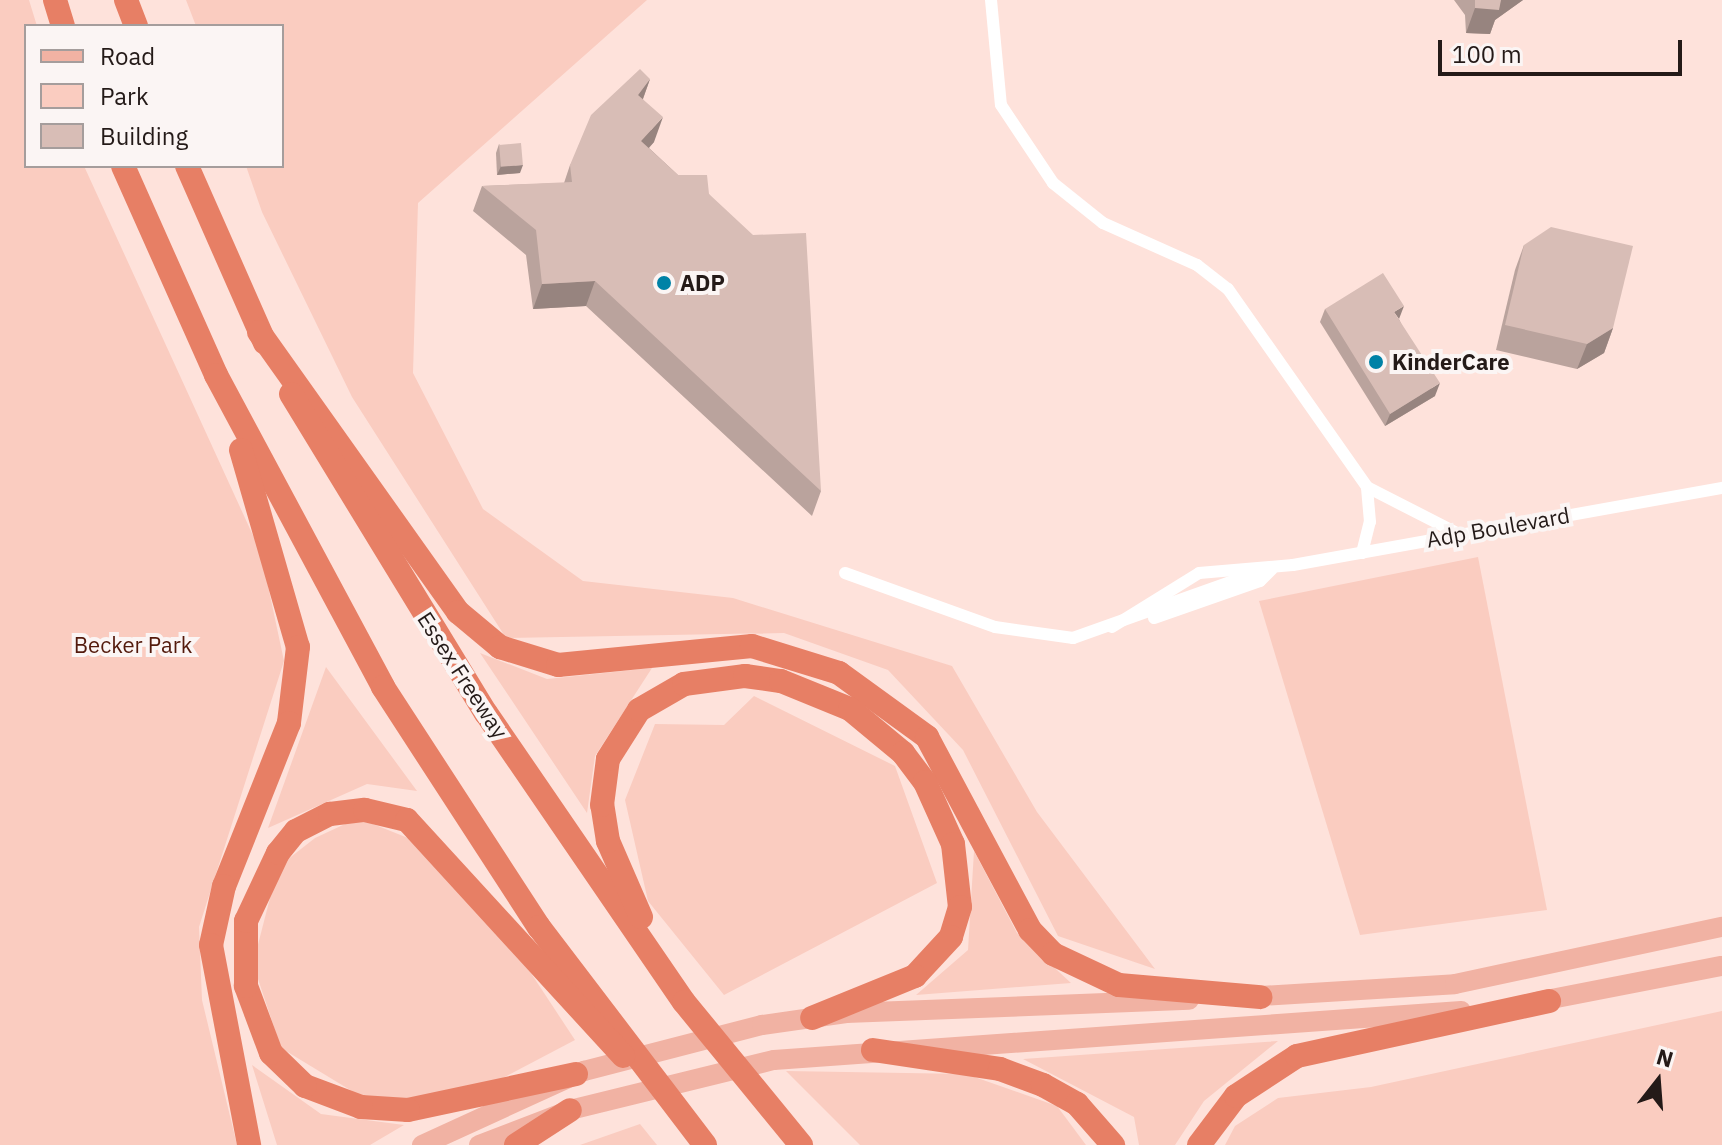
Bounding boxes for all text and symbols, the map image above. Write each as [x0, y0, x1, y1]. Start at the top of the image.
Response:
legend [24, 24, 284, 168]
scale bar [1442, 24, 1686, 74]
text: 100 m [1452, 38, 1522, 70]
text: Road [100, 40, 155, 72]
text: Park [100, 80, 149, 112]
text: Building [100, 120, 188, 152]
place label: ADP [680, 270, 725, 296]
marker: ADP [655, 274, 673, 292]
place label: KinderCare [1392, 349, 1510, 375]
marker: KinderCare [1367, 353, 1385, 371]
street label: Adp Boulevard [1424, 501, 1572, 553]
street label: Essex Freeway [412, 607, 514, 743]
park label: Becker Park [74, 632, 192, 658]
north arrow [1618, 1041, 1698, 1121]
text: N [1653, 1041, 1677, 1074]

